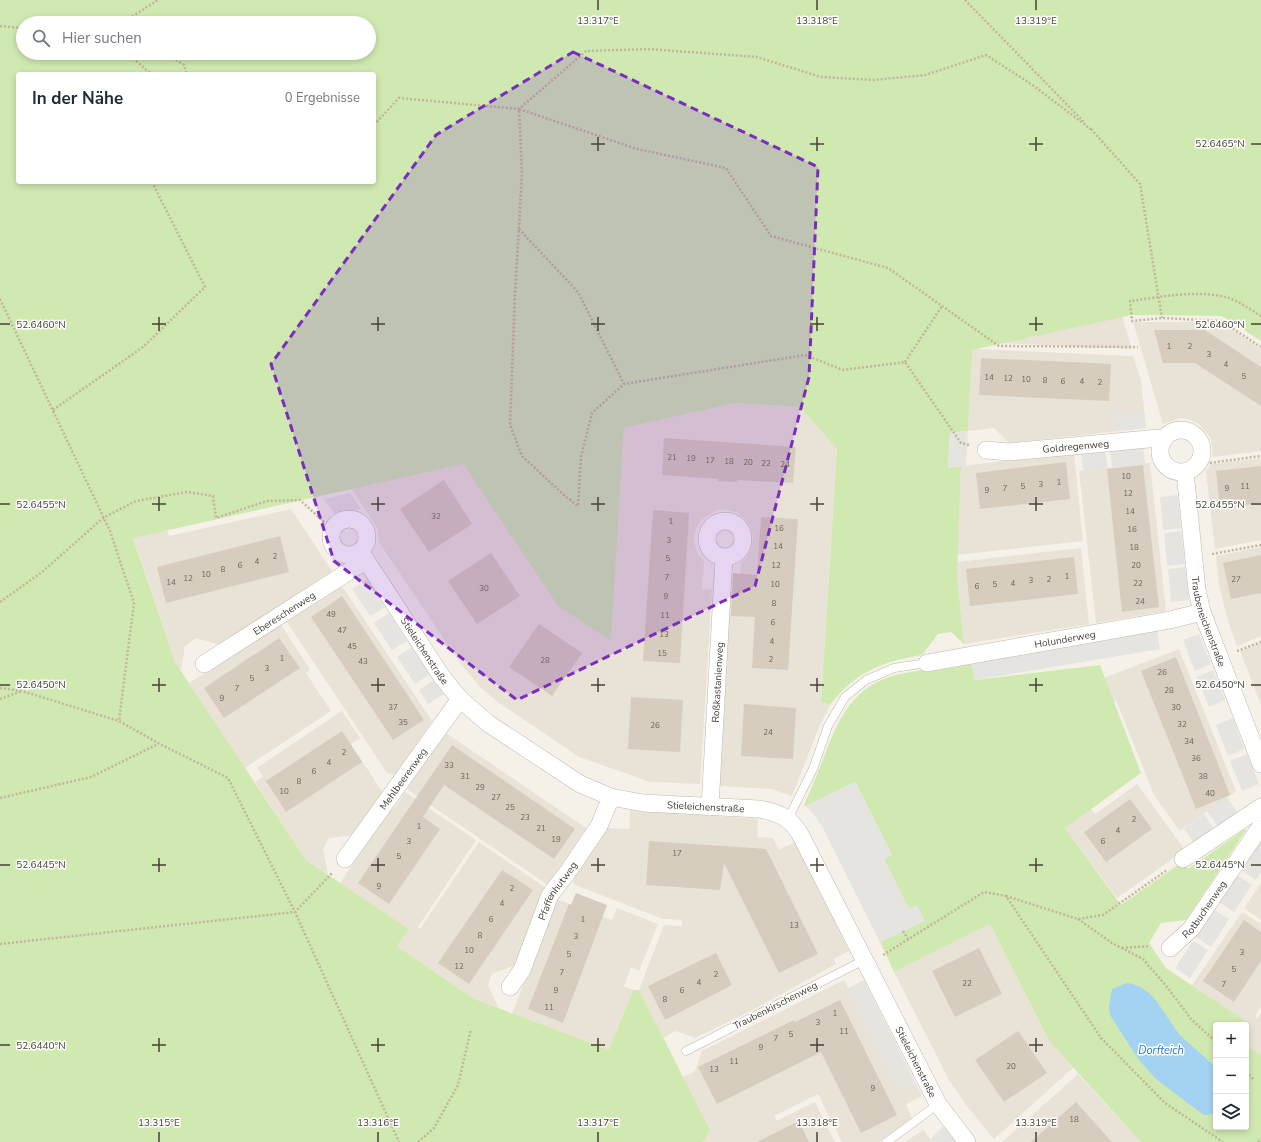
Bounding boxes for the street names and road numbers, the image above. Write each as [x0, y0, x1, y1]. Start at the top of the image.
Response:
street label: Goldregenweg [1042, 437, 1110, 457]
street label: Traubeneichenstraße [1188, 576, 1229, 669]
street label: Ebereschenweg [251, 588, 319, 639]
street label: Stieleichenstraße [397, 615, 451, 688]
street label: Holunderweg [1033, 627, 1097, 652]
street label: Roßkastanienweg [709, 641, 727, 723]
street label: Mehlbeerenweg [377, 745, 431, 813]
street label: Stieleichenstraße [666, 798, 745, 816]
street label: Pfaffenhutweg [535, 859, 581, 922]
street label: Rotbuchenweg [1179, 878, 1230, 942]
street label: Traubenkirschenweg [731, 978, 820, 1033]
street label: Stieleichenstraße [892, 1024, 939, 1100]

